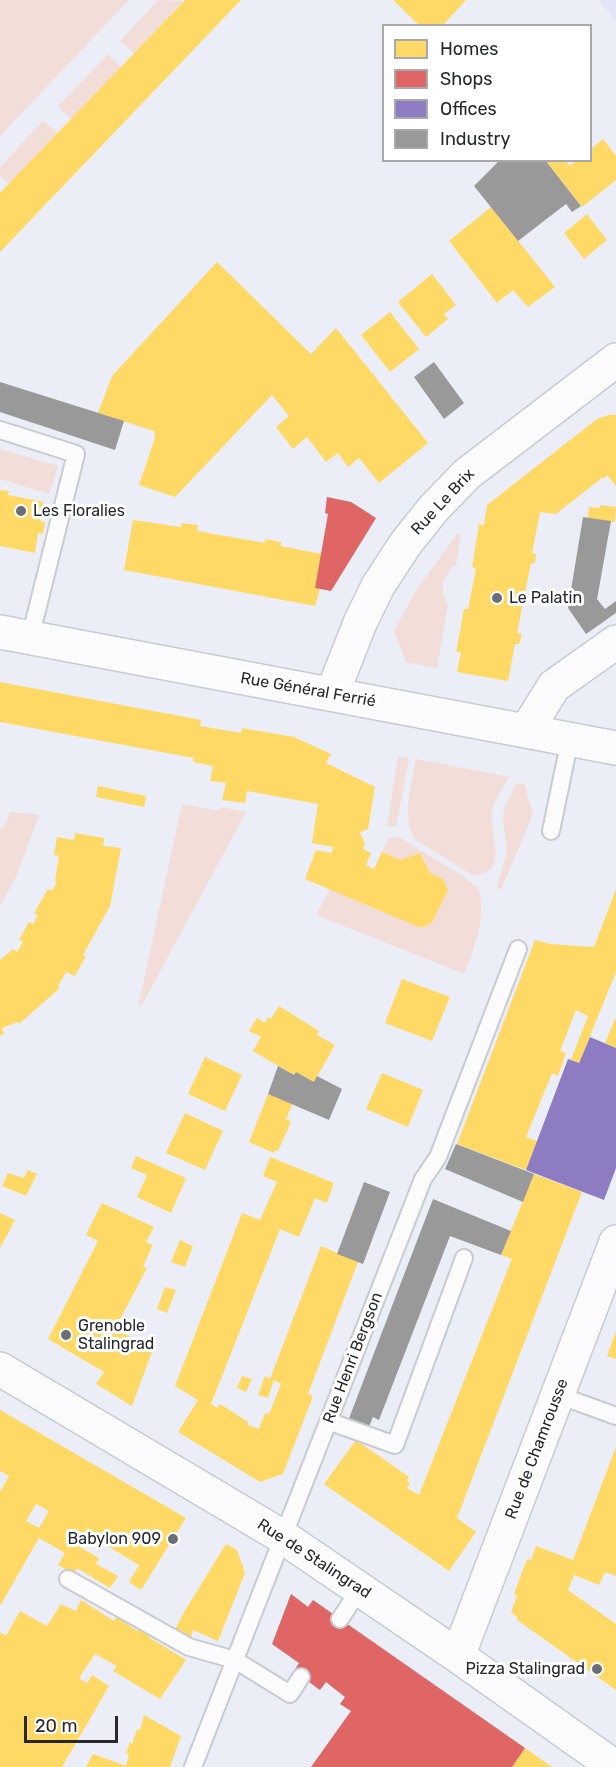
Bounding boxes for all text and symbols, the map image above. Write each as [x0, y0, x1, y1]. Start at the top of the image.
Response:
legend [382, 24, 592, 162]
text: Homes [440, 38, 498, 60]
text: Shops [440, 68, 492, 90]
text: Offices [440, 98, 497, 120]
text: Industry [440, 128, 510, 150]
street label: Rue Le Brix [407, 465, 479, 539]
place label: Les Floralies [33, 501, 125, 521]
marker: Les Floralies [14, 504, 28, 518]
place label: Le Palatin [509, 588, 582, 608]
marker: Le Palatin [490, 591, 504, 605]
street label: Rue Général Ferrié [239, 669, 377, 711]
street label: Rue Henri Bergson [319, 1290, 387, 1426]
place label: Grenoble Stalingrad [78, 1316, 154, 1354]
marker: Grenoble Stalingrad [59, 1328, 73, 1342]
street label: Rue de Chamrousse [501, 1376, 573, 1522]
street label: Rue de Stalingrad [254, 1515, 374, 1603]
place label: Babylon 909 [68, 1529, 161, 1549]
marker: Babylon 909 [166, 1532, 180, 1546]
place label: Pizza Stalingrad [465, 1659, 585, 1679]
marker: Pizza Stalingrad [590, 1662, 604, 1676]
scale bar [27, 1704, 122, 1742]
text: 20 m [35, 1715, 77, 1737]

